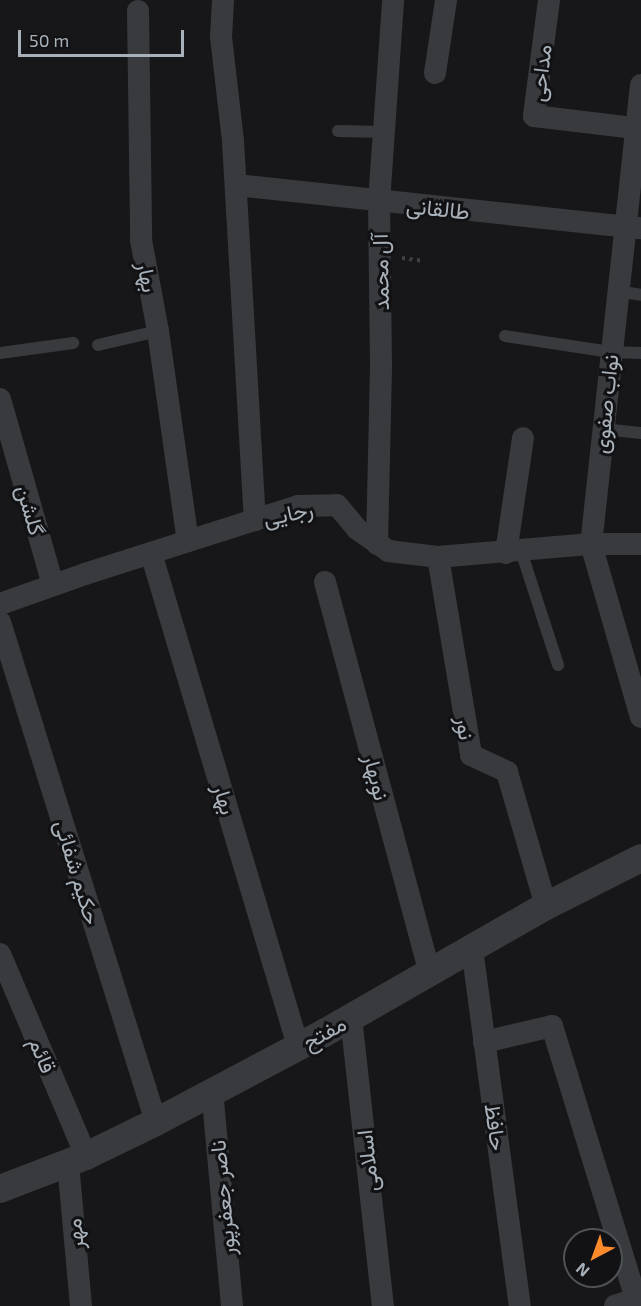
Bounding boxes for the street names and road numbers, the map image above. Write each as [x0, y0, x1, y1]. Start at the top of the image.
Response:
street label: مداحی [523, 43, 557, 103]
street label: طالقانی [405, 192, 471, 224]
street label: آل محمد [366, 233, 394, 311]
street label: بهار [132, 259, 164, 295]
street label: نواب صفوی [587, 353, 623, 455]
street label: گلشن [11, 482, 51, 538]
street label: رجایی [261, 495, 315, 531]
street label: نور [451, 714, 481, 742]
street label: نوبهار [358, 751, 396, 803]
street label: بهار [208, 780, 242, 818]
street label: حکیم شفائی [50, 817, 106, 927]
street label: مفتح [298, 1009, 350, 1055]
street label: قائم [24, 1033, 62, 1077]
street label: حافظ [480, 1102, 512, 1152]
street label: اسلامی [351, 1129, 383, 1193]
street label: ناصر جعفرپور [204, 1139, 240, 1257]
street label: مهر [59, 1217, 89, 1251]

